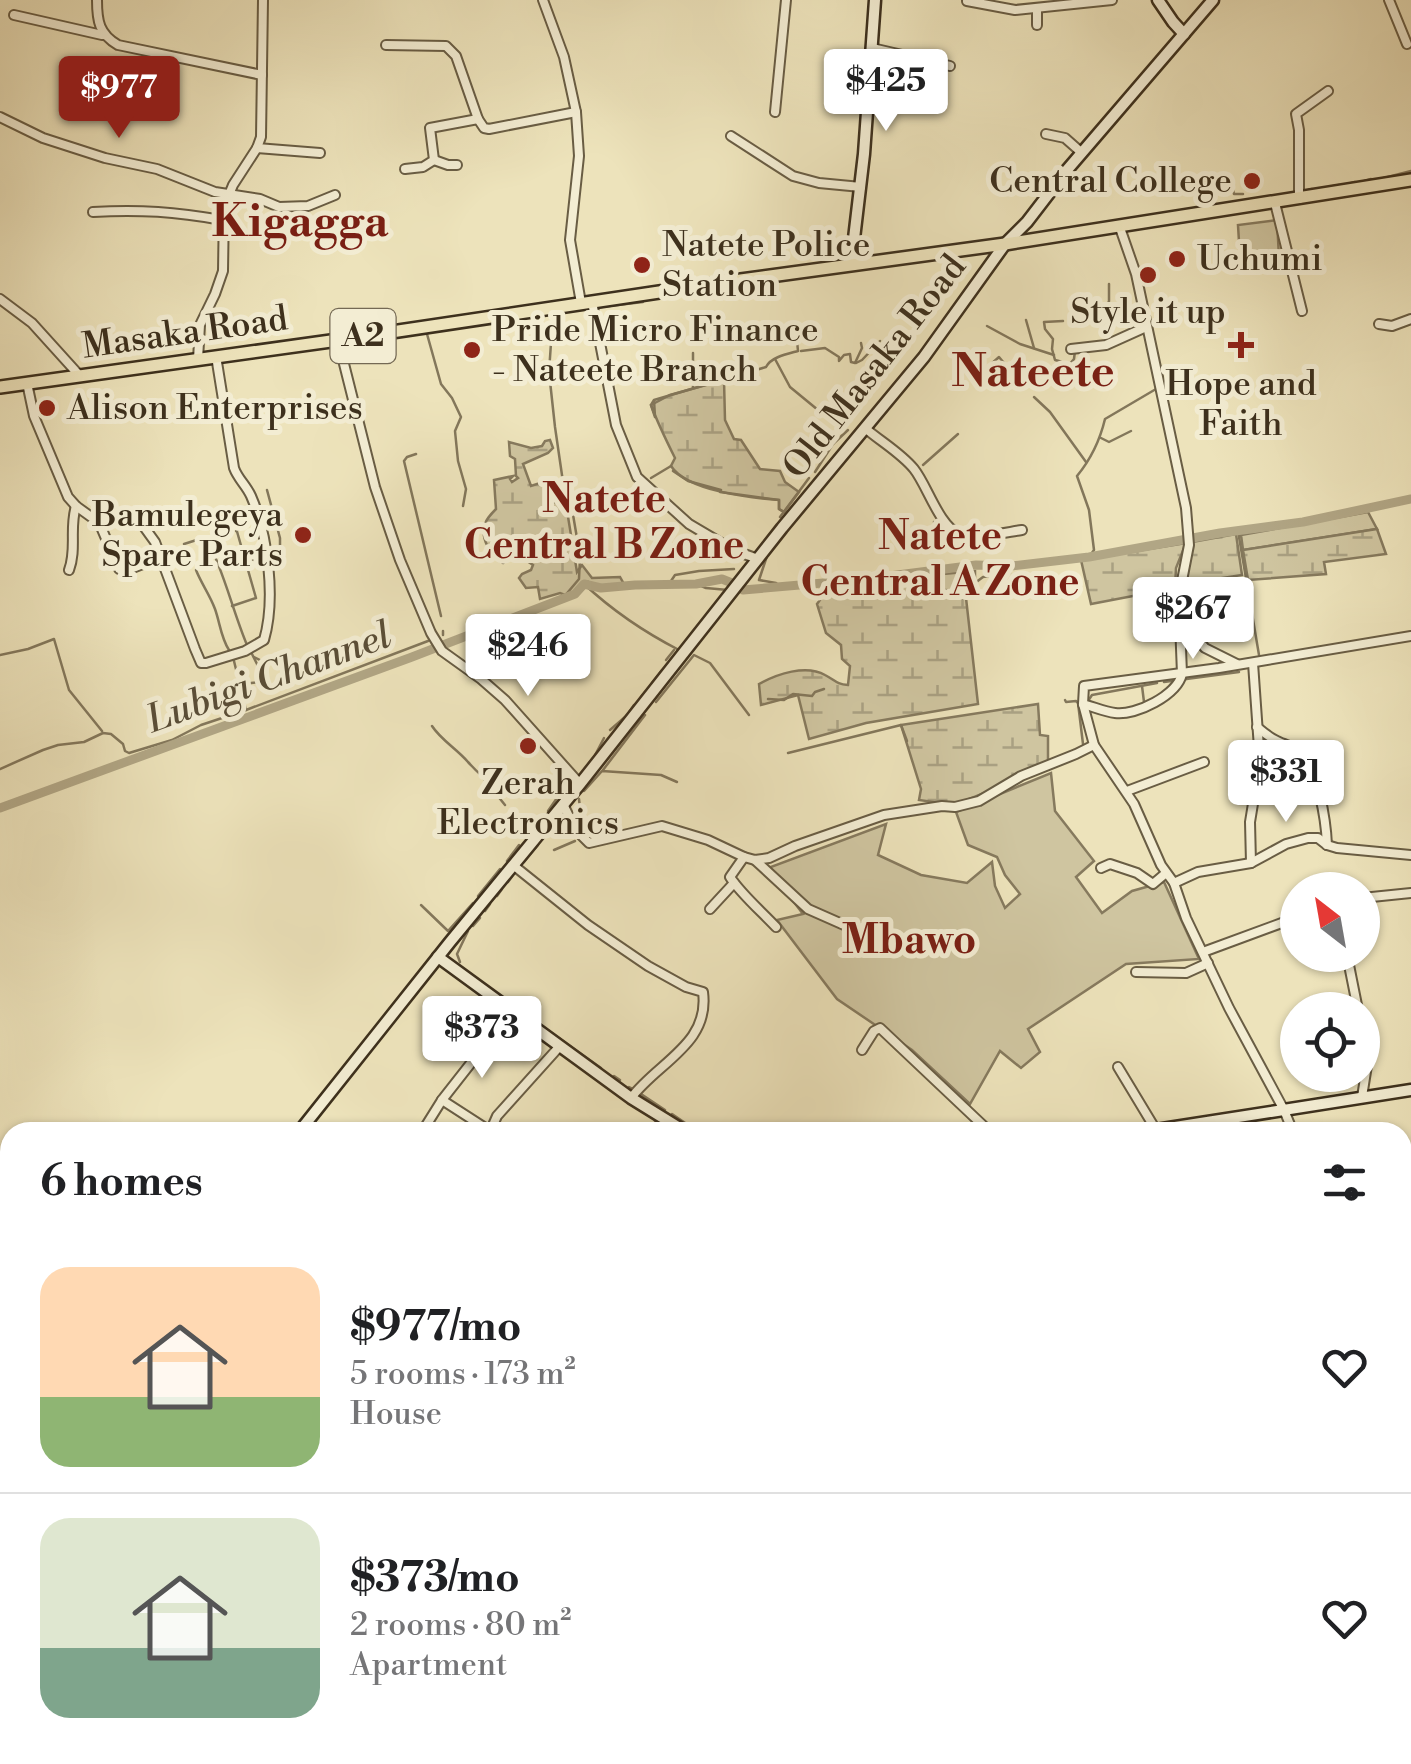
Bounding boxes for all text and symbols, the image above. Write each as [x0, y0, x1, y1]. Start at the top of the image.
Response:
pin: $425 [827, 49, 945, 134]
pin: $977 [60, 56, 178, 141]
text: $425 [846, 61, 926, 101]
text: $977 [81, 68, 157, 108]
place label: Central College [989, 160, 1232, 203]
marker: Central College [1241, 170, 1263, 192]
district label: Kigagga [212, 194, 389, 251]
place label: Natete Police Station [662, 224, 870, 307]
place label: Uchumi [1197, 238, 1323, 281]
street label: Old Masaka Road [774, 247, 976, 487]
marker: Uchumi [1166, 248, 1188, 270]
marker: Natete Police Station [631, 254, 653, 276]
marker: Style it up [1137, 264, 1159, 286]
place label: Style it up [1070, 291, 1226, 334]
street label: Masaka Road [79, 297, 291, 369]
road number: A2 [330, 309, 396, 363]
place label: Pride Micro Finance - Nateete Branch [492, 309, 819, 392]
marker: Hope and Faith [1228, 332, 1254, 358]
marker: Pride Micro Finance - Nateete Branch [461, 339, 483, 361]
district label: Nateete [951, 344, 1115, 401]
place label: Hope and Faith [1165, 363, 1317, 446]
place label: Alison Enterprises [66, 387, 363, 430]
marker: Alison Enterprises [36, 397, 58, 419]
district label: Natete Central B Zone [464, 475, 744, 571]
place label: Bamulegeya Spare Parts [91, 494, 283, 577]
district label: Natete Central A Zone [800, 512, 1080, 608]
marker: Bamulegeya Spare Parts [292, 524, 314, 546]
pin: $267 [1134, 577, 1252, 662]
text: $267 [1155, 589, 1231, 629]
water label: Lubigi Channel [139, 612, 398, 744]
pin: $246 [469, 614, 587, 699]
text: $246 [488, 626, 568, 666]
marker: Zerah Electronics [517, 735, 539, 757]
pin: $331 [1227, 740, 1345, 825]
text: $331 [1250, 752, 1322, 792]
place label: Zerah Electronics [437, 762, 619, 845]
north arrow [1280, 872, 1380, 972]
map controls [1280, 872, 1380, 1092]
district label: Mbawo [842, 916, 976, 966]
button: locate [1280, 992, 1380, 1092]
pin: $373 [423, 996, 541, 1081]
text: $373 [444, 1008, 520, 1048]
icon: filters [1317, 1155, 1372, 1210]
text: 6 homes [40, 1156, 203, 1209]
text: $977/mo [350, 1301, 521, 1354]
icon: home [120, 1307, 240, 1427]
icon: heart [1317, 1340, 1372, 1395]
text: 5 rooms · 173 m² [350, 1354, 576, 1394]
text: House [350, 1394, 442, 1434]
text: $373/mo [350, 1552, 520, 1605]
icon: home [120, 1558, 240, 1678]
icon: heart [1317, 1591, 1372, 1646]
text: 2 rooms · 80 m² [350, 1605, 571, 1645]
text: Apartment [350, 1645, 507, 1685]

